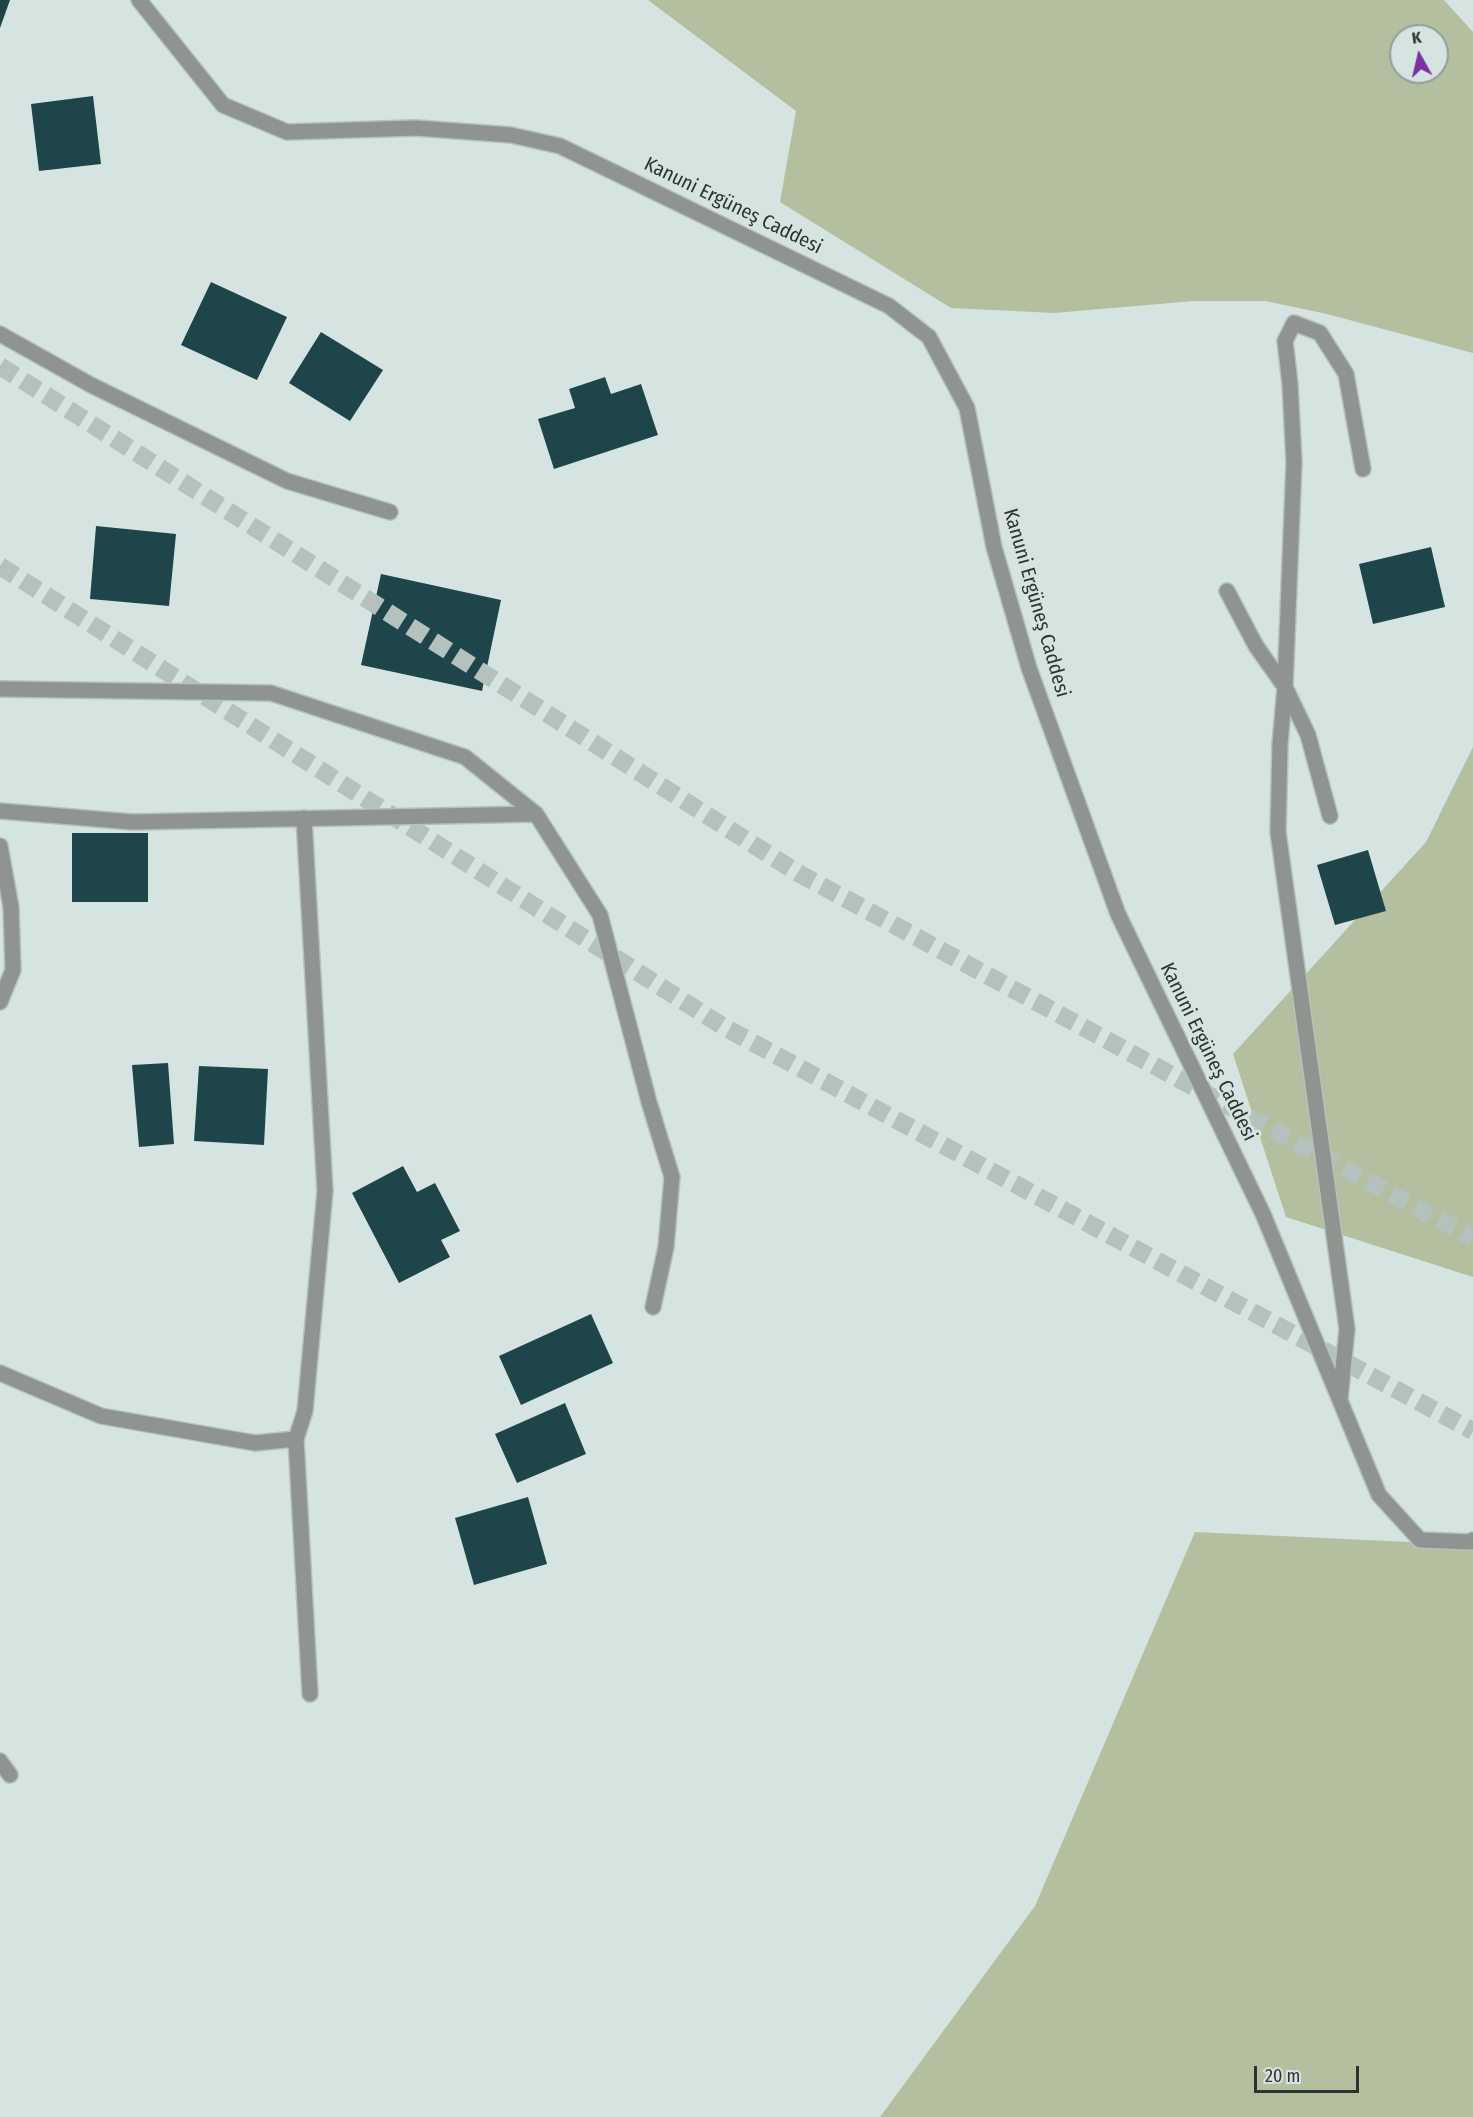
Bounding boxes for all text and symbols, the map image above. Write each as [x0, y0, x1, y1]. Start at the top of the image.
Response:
north arrow [1389, 24, 1449, 84]
text: K [1411, 28, 1423, 48]
street label: Kanuni Ergüneş Caddesi [640, 152, 826, 260]
street label: Kanuni Ergüneş Caddesi [998, 506, 1074, 700]
street label: Kanuni Ergüneş Caddesi [1154, 959, 1262, 1145]
scale bar [1257, 2054, 1362, 2092]
text: 20 m [1265, 2065, 1300, 2087]

